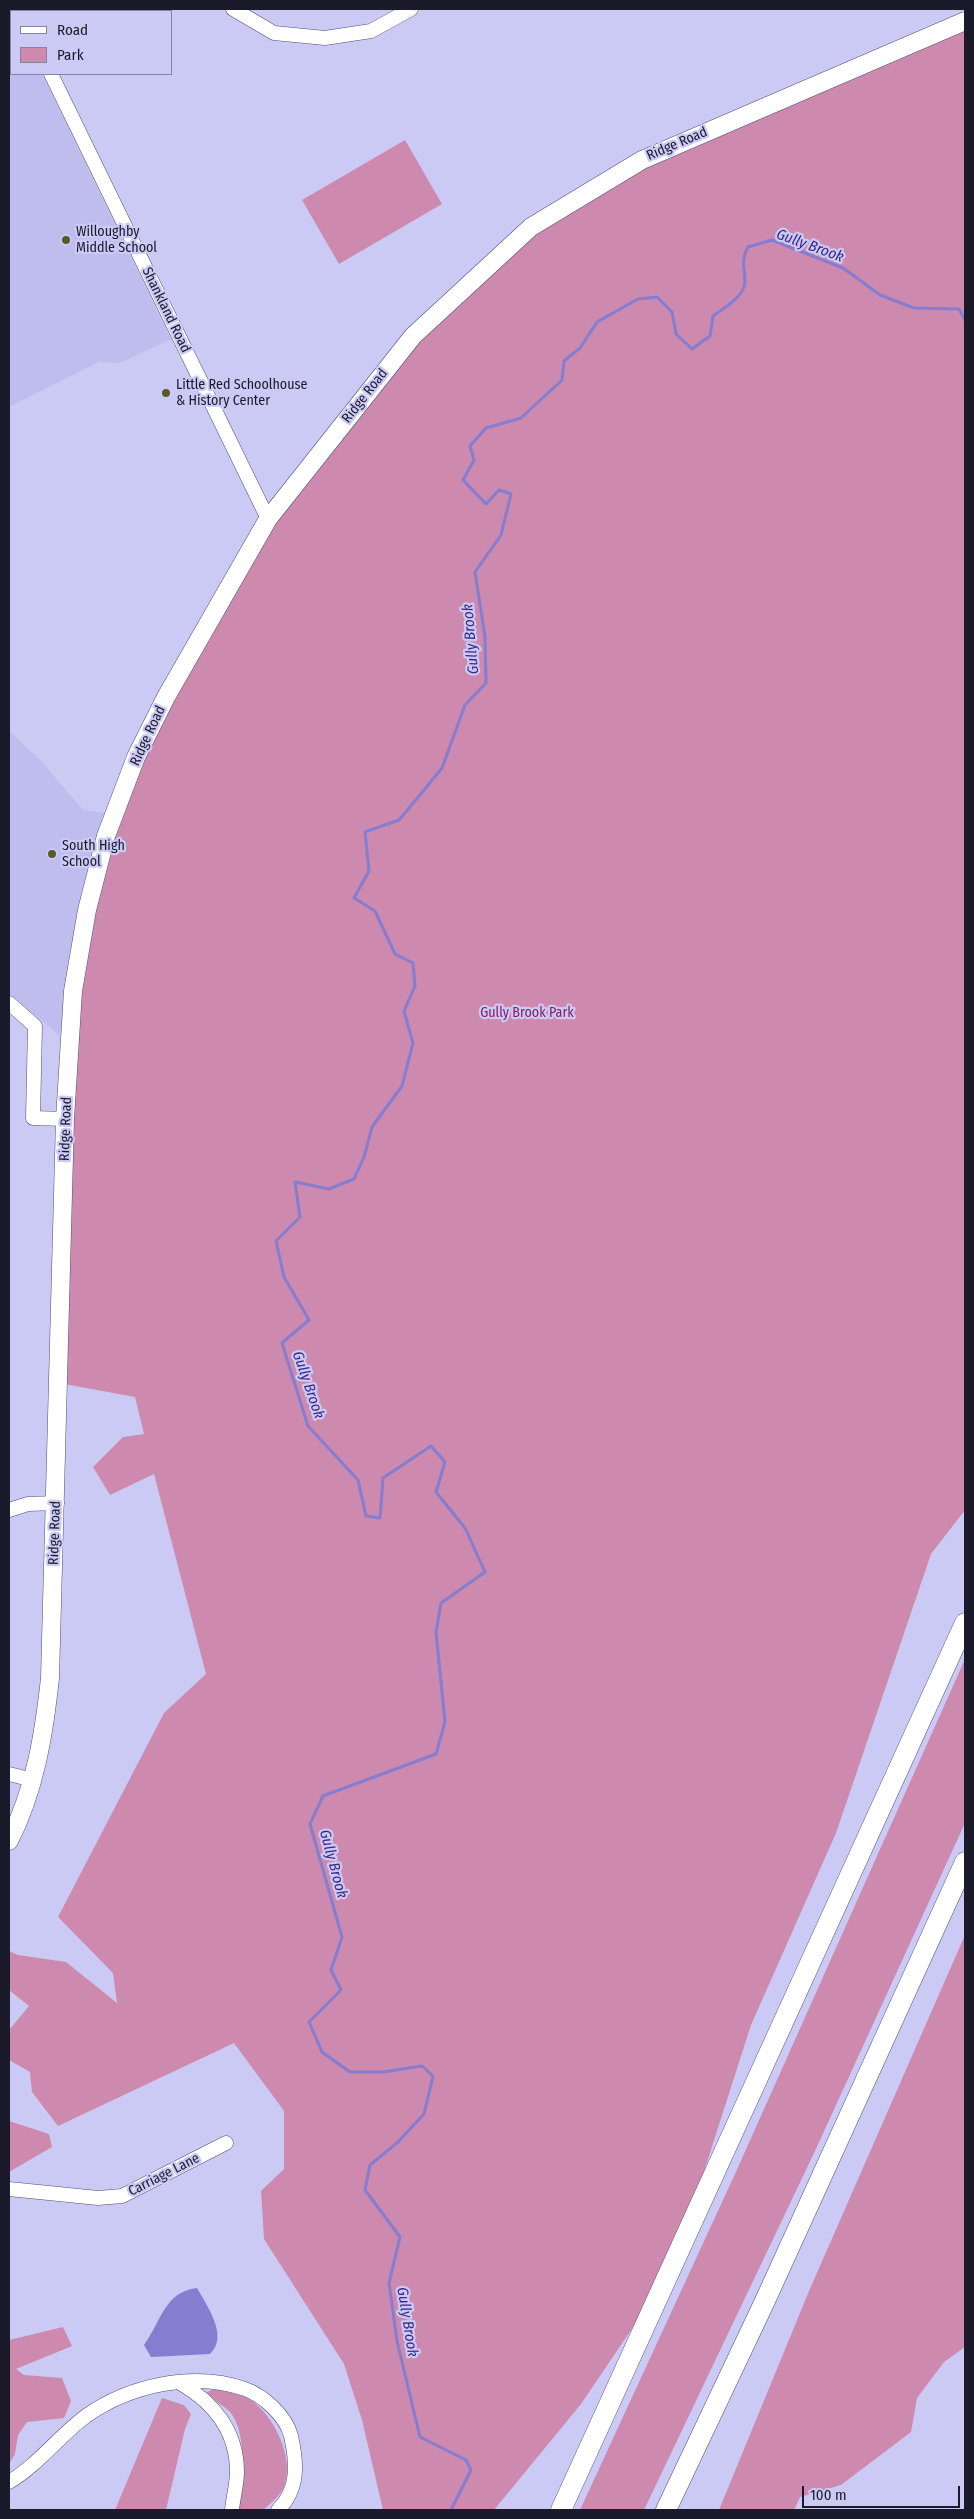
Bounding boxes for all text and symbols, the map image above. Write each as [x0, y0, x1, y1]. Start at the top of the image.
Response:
legend [10, 10, 172, 75]
text: Road [57, 21, 88, 39]
text: Park [57, 46, 84, 64]
street label: Ridge Road [644, 124, 710, 164]
place label: Willoughby Middle School [76, 224, 157, 256]
water label: Gully Brook [774, 226, 846, 266]
marker: Willoughby Middle School [60, 234, 72, 246]
street label: Shankland Road [138, 265, 194, 355]
street label: Ridge Road [339, 366, 391, 426]
place label: Little Red Schoolhouse & History Center [176, 377, 307, 410]
marker: Little Red Schoolhouse & History Center [160, 387, 172, 399]
water label: Gully Brook [459, 603, 483, 675]
street label: Ridge Road [127, 703, 169, 769]
place label: South High School [62, 838, 125, 870]
marker: South High School [46, 848, 58, 860]
park label: Gully Brook Park [480, 1005, 574, 1021]
street label: Ridge Road [56, 1097, 76, 1161]
water label: Gully Brook [288, 1349, 328, 1421]
street label: Ridge Road [45, 1501, 65, 1565]
water label: Gully Brook [315, 1828, 351, 1900]
street label: Carriage Lane [126, 2150, 202, 2200]
water label: Gully Brook [393, 2286, 421, 2358]
scale bar [804, 2476, 962, 2508]
text: 100 m [810, 2486, 847, 2504]

